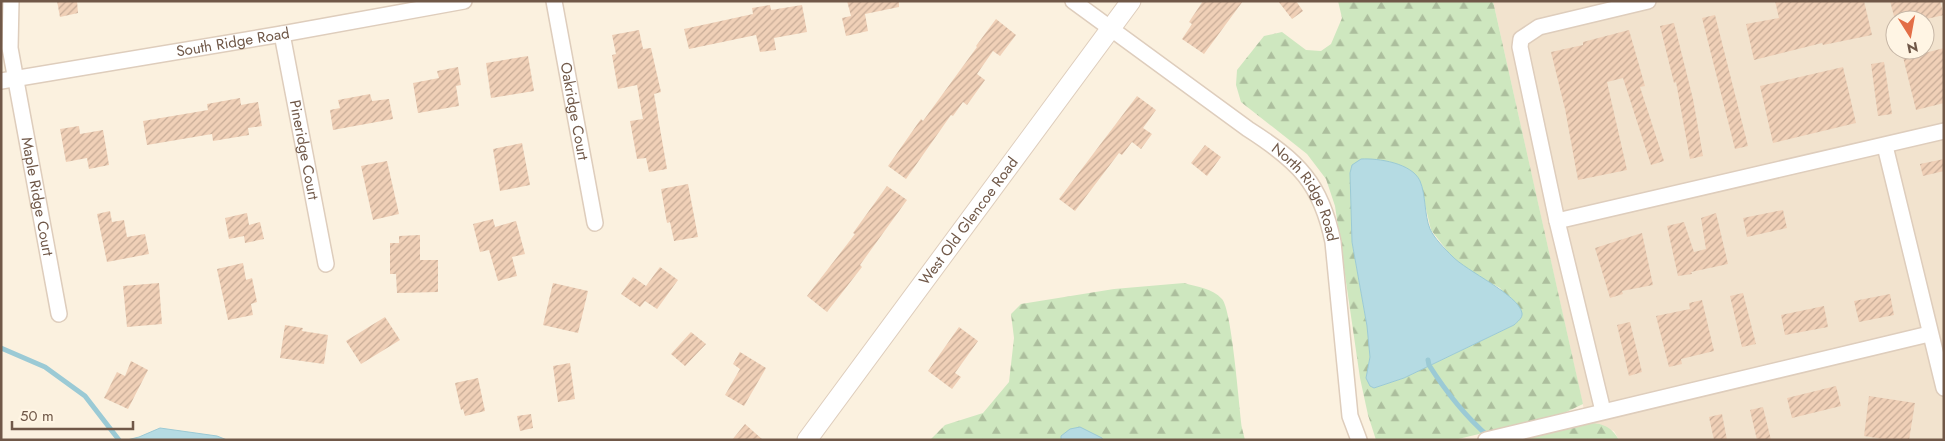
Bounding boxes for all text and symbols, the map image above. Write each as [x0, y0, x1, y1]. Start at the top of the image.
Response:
north arrow [1885, 10, 1935, 60]
street label: South Ridge Road [175, 22, 291, 63]
text: N [1905, 37, 1920, 59]
street label: Oakridge Court [555, 60, 594, 162]
street label: Pineridge Court [284, 98, 325, 202]
street label: Maple Ridge Court [16, 135, 59, 258]
street label: North Ridge Road [1267, 138, 1344, 243]
street label: West Old Glencoe Road [914, 152, 1023, 290]
scale bar [12, 398, 134, 430]
text: 50 m [20, 405, 54, 427]

